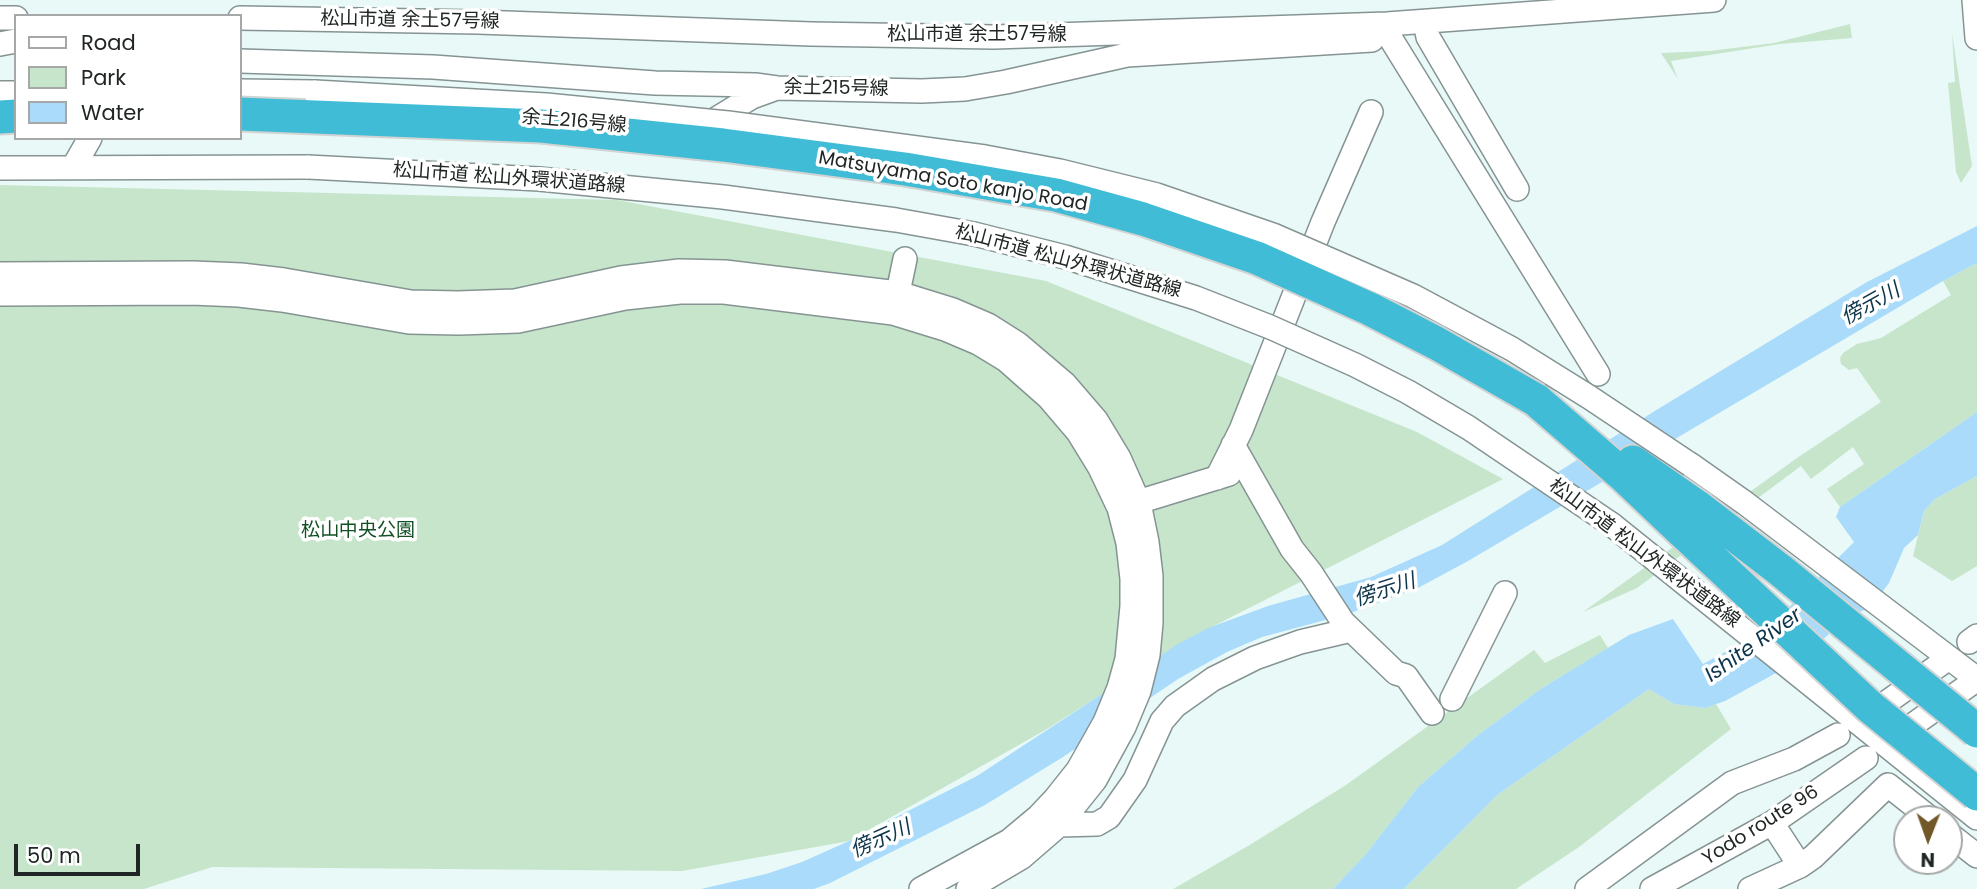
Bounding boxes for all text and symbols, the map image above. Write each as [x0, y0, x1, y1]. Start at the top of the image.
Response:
street label: 松山市道 余土57号線 [320, 8, 500, 34]
legend [14, 14, 242, 140]
street label: 松山市道 余土57号線 [887, 24, 1067, 46]
text: Road [81, 28, 136, 57]
text: Park [81, 63, 126, 92]
street label: 余土215号線 [783, 77, 889, 101]
text: Water [81, 98, 144, 127]
street label: 余土216号線 [521, 106, 627, 138]
street label: Matsuyama Soto kanjo Road [817, 147, 1089, 217]
street label: 松山市道 松山外環状道路線 [392, 159, 626, 199]
street label: 松山市道 松山外環状道路線 [952, 221, 1184, 303]
water label: 傍示川 [1837, 279, 1905, 331]
street label: 松山市道 松山外環状道路線 [1544, 475, 1744, 633]
park label: 松山中央公園 [301, 520, 415, 542]
water label: 傍示川 [1351, 569, 1419, 613]
water label: Ishite River [1701, 603, 1807, 689]
street label: Yodo route 96 [1699, 781, 1823, 871]
north arrow [1893, 805, 1963, 875]
water label: 傍示川 [847, 816, 915, 864]
scale bar [18, 830, 144, 874]
text: 50 m [27, 841, 81, 870]
text: N [1920, 846, 1935, 873]

